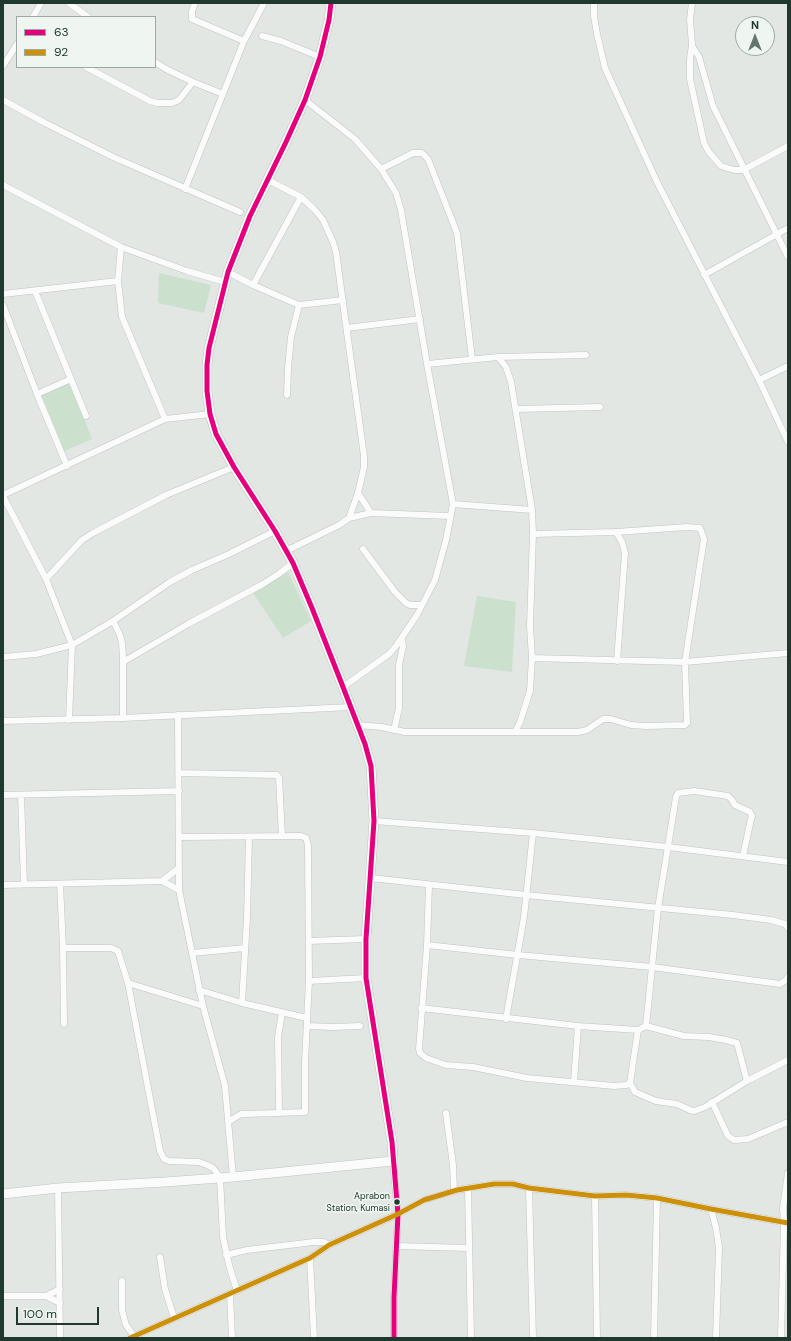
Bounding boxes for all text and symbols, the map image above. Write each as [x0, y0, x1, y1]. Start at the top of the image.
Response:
legend [16, 16, 156, 68]
north arrow [735, 16, 775, 56]
text: N [751, 18, 759, 32]
text: 63 [54, 24, 69, 40]
text: 92 [54, 44, 68, 60]
place label: Aprabon Station, Kumasi [326, 1192, 390, 1213]
marker: Aprabon Station, Kumasi [392, 1197, 402, 1207]
scale bar [18, 1299, 101, 1325]
text: 100 m [23, 1306, 57, 1322]

